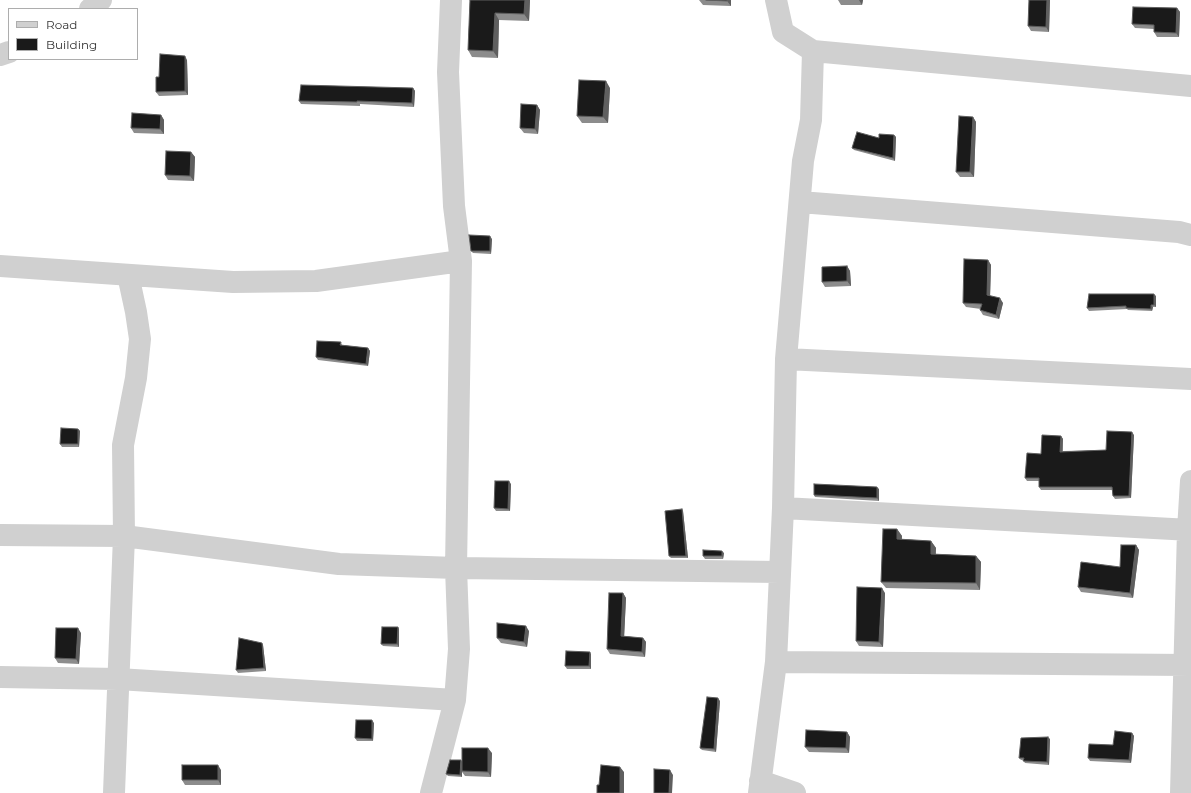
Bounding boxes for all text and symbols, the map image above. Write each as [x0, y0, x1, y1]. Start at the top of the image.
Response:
legend [8, 8, 138, 60]
text: Road [46, 17, 77, 32]
text: Building [46, 37, 97, 52]

